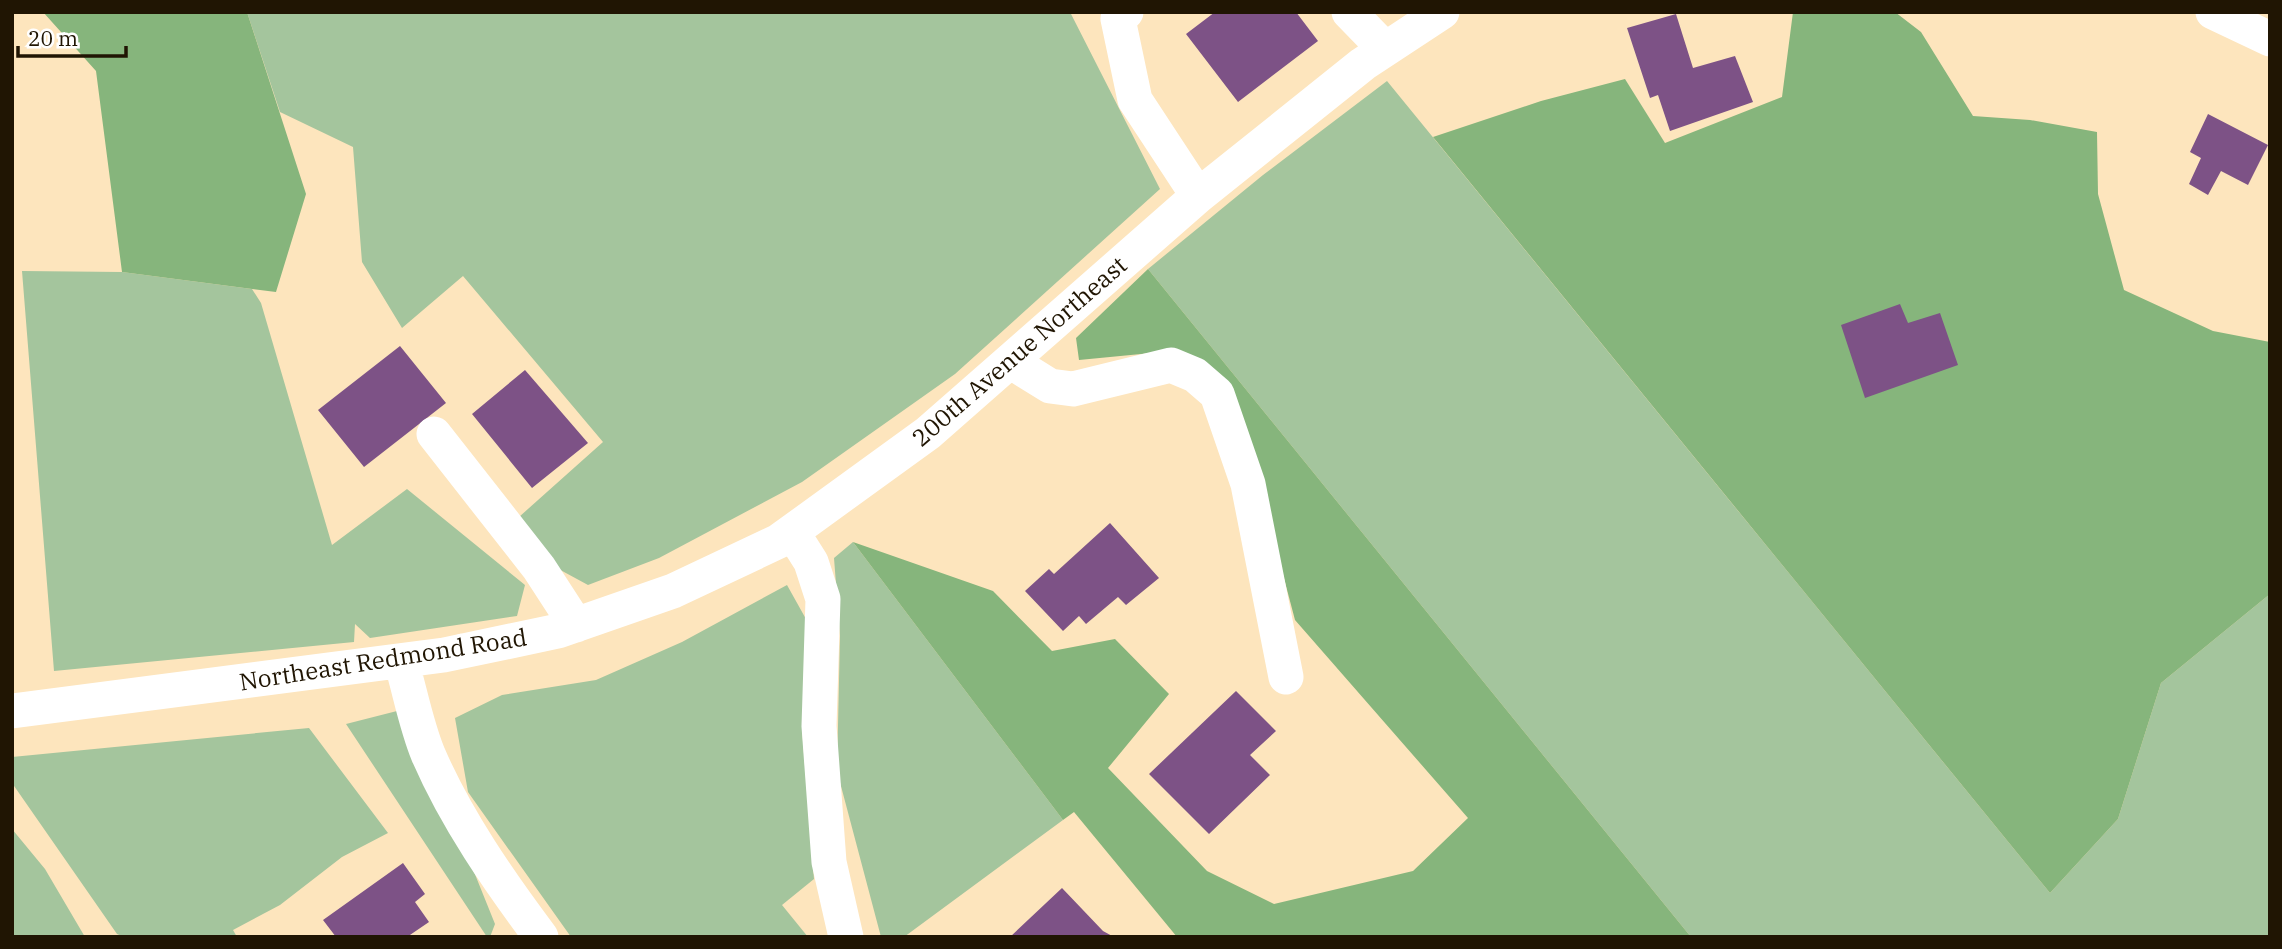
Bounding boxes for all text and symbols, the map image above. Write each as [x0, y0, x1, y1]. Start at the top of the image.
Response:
scale bar [18, 14, 126, 58]
text: 20 m [28, 24, 78, 52]
street label: 200th Avenue Northeast [905, 249, 1133, 453]
street label: Northeast Redmond Road [237, 620, 529, 698]

